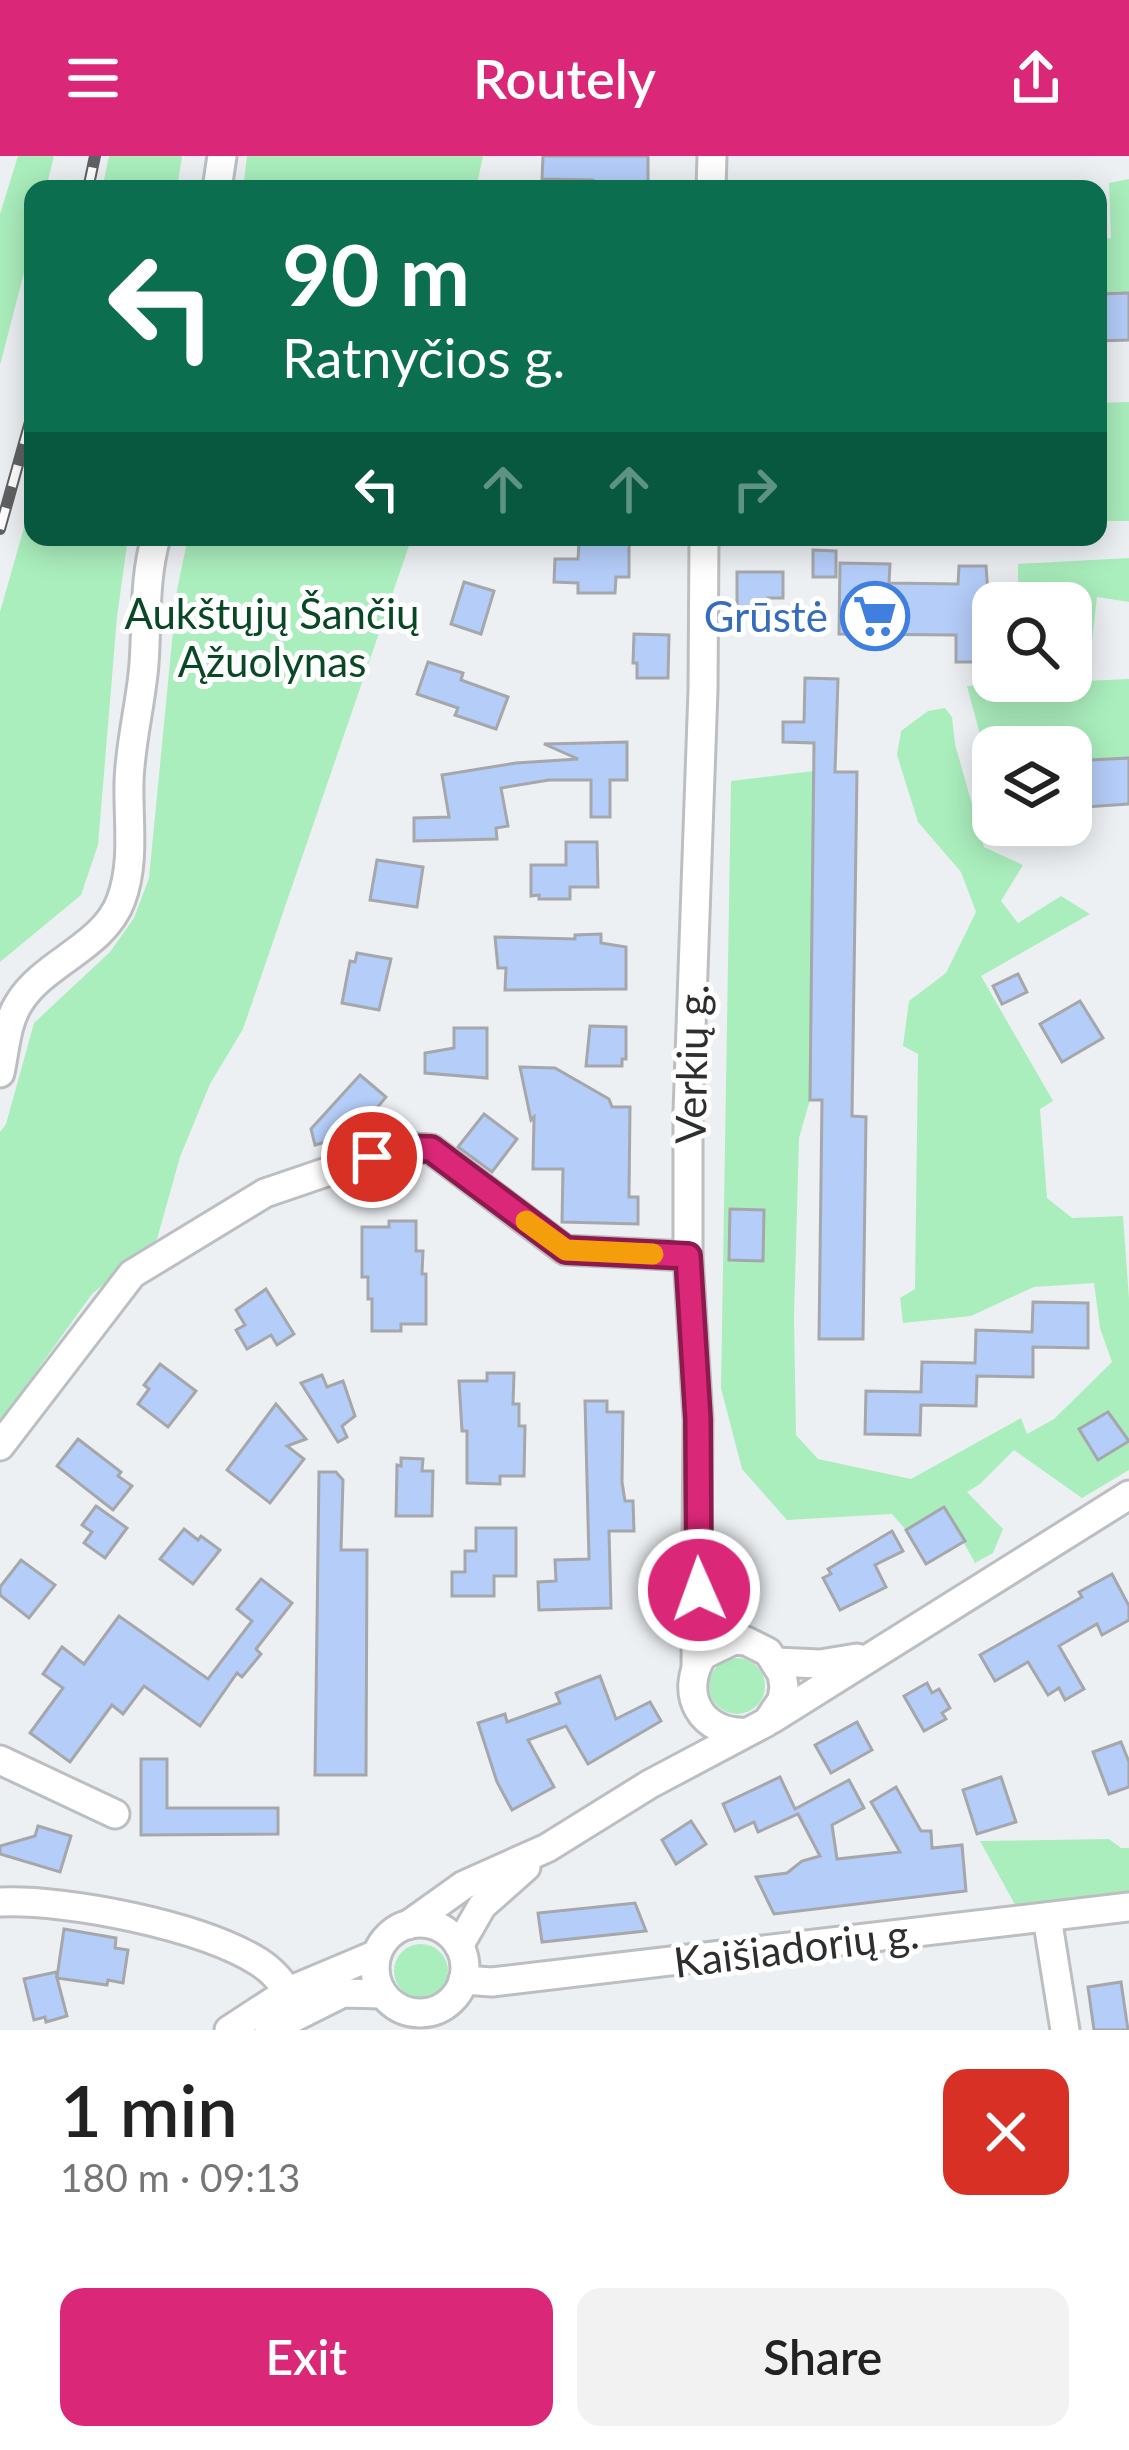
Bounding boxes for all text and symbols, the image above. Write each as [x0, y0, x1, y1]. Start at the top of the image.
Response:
icon: menu [60, 45, 126, 111]
icon: share [1003, 45, 1069, 111]
text: Routely [473, 46, 656, 111]
text: 90 m [282, 223, 470, 324]
icon: left [84, 228, 240, 384]
text: Ratnyčios g. [282, 325, 565, 390]
icon: left [344, 456, 410, 522]
icon: ahead [470, 456, 536, 522]
icon: ahead [596, 456, 662, 522]
icon: right [722, 456, 788, 522]
supermarket icon: Grūstė [840, 581, 910, 651]
map controls [972, 582, 1092, 846]
button: search [972, 582, 1092, 702]
park label: Aukštųjų Šančių Ąžuolynas [124, 588, 420, 686]
place label: Grūstė [704, 591, 828, 641]
button: layers [972, 726, 1092, 846]
street label: Verkių g. [665, 984, 717, 1144]
pin [321, 1106, 423, 1208]
icon: arrive [339, 1124, 405, 1190]
position arrow [636, 1527, 762, 1653]
street label: Kaišiadorių g. [671, 1907, 921, 1987]
text: 1 min [60, 2066, 238, 2152]
button: close [943, 2069, 1069, 2195]
text: 180 m · 09:13 [60, 2154, 300, 2200]
button: Exit [60, 2288, 553, 2426]
button: Share [577, 2288, 1069, 2426]

